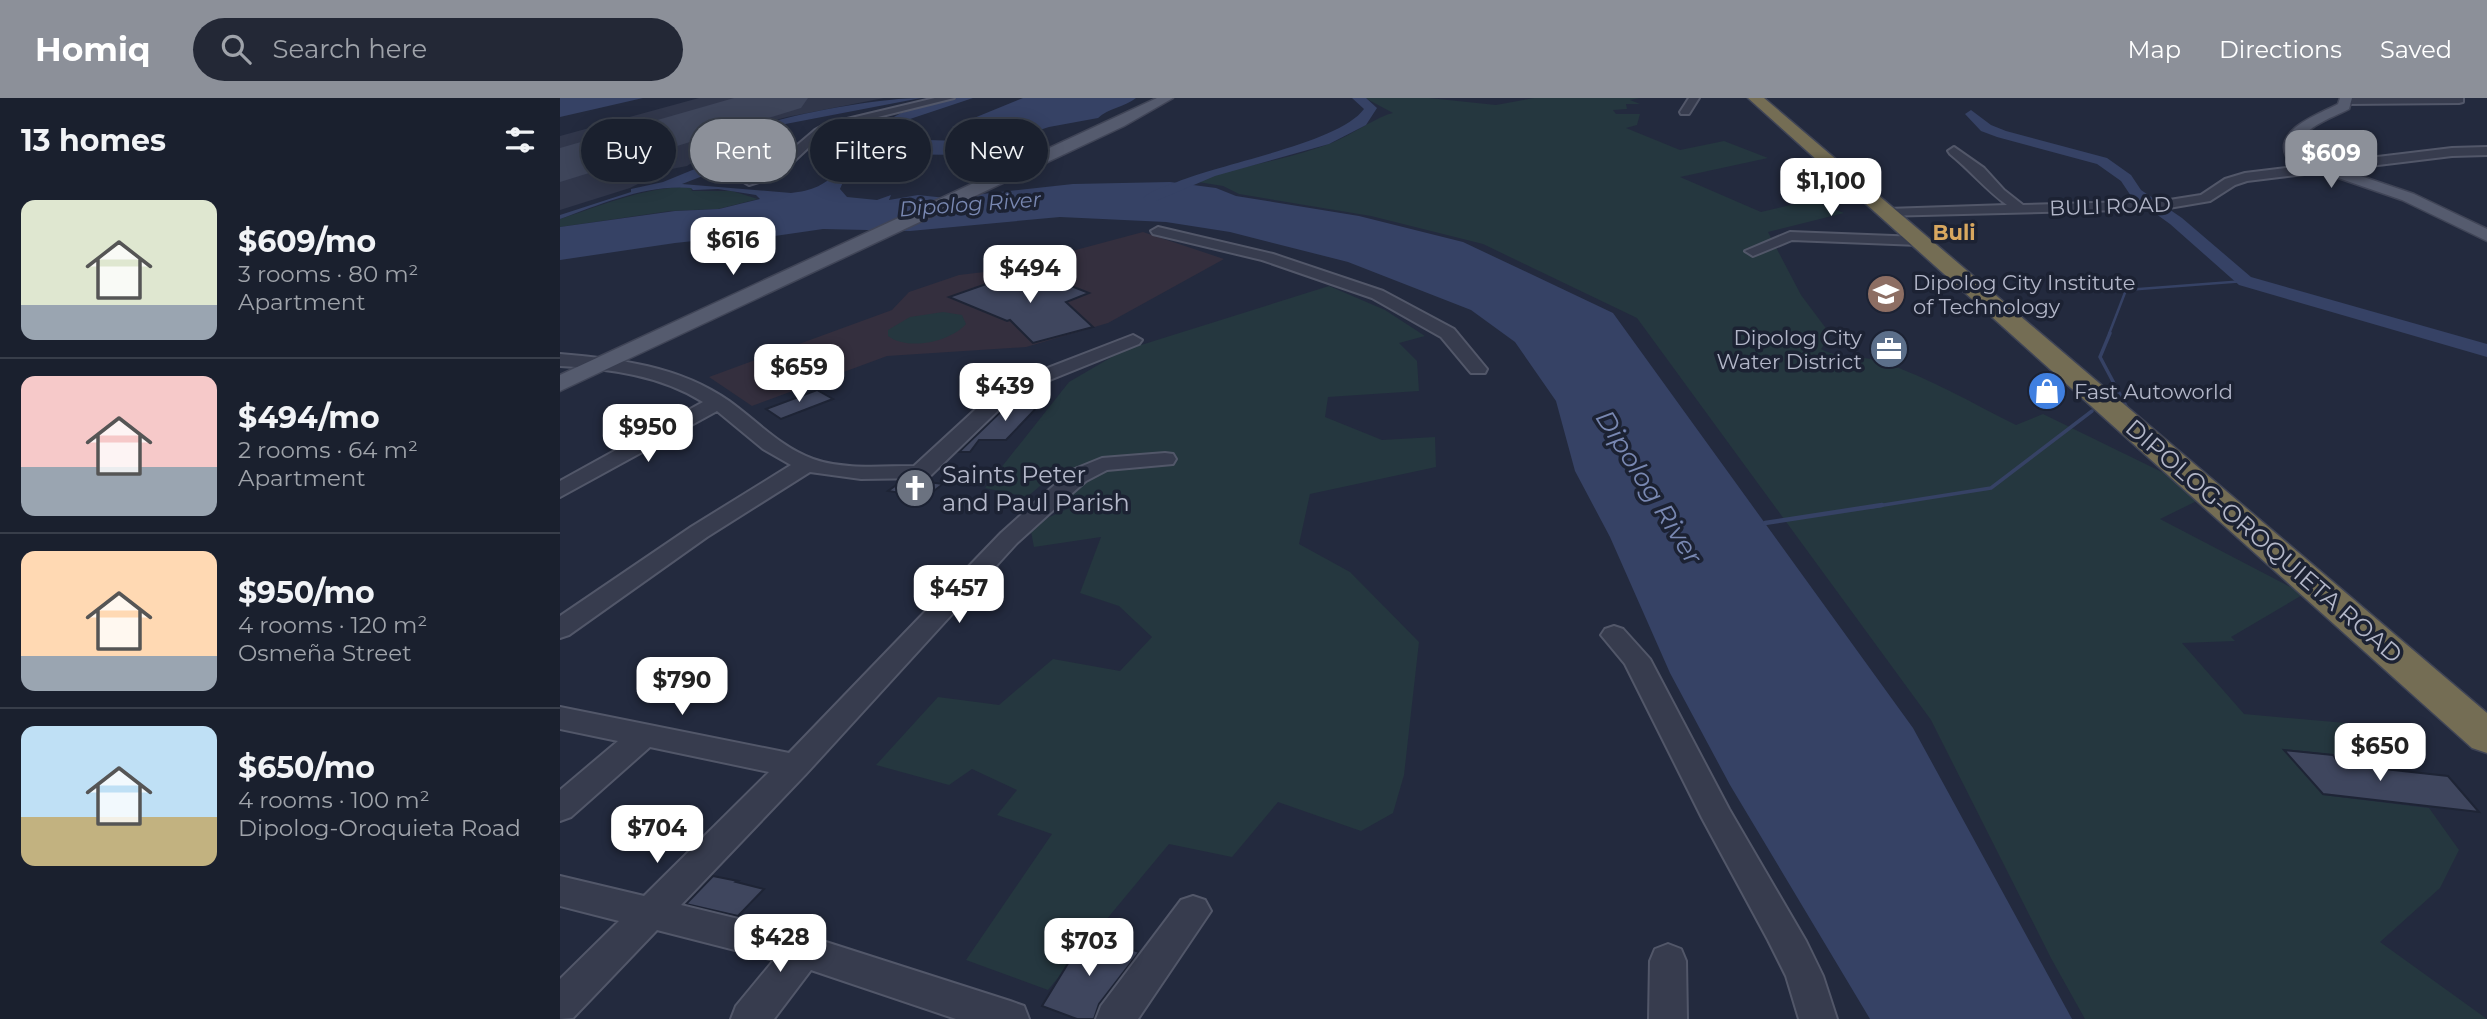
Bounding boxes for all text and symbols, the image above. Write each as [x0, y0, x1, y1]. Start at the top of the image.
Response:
search box [193, 18, 683, 81]
text: Homiq [35, 29, 151, 69]
icon: search [217, 30, 255, 68]
text: Search here [273, 33, 427, 65]
text: Map [2128, 35, 2181, 64]
text: Directions [2219, 35, 2342, 64]
text: Saved [2380, 35, 2452, 64]
chip: Buy [581, 119, 676, 182]
chip: Rent [690, 119, 796, 182]
chip: Filters [810, 119, 931, 182]
chip: New [945, 119, 1048, 182]
icon: filters [501, 121, 539, 159]
text: 13 homes [21, 122, 166, 159]
pin: $609 [2290, 130, 2372, 190]
text: $609 [2301, 139, 2361, 167]
pin: $1,100 [1774, 158, 1888, 218]
text: $1,100 [1796, 167, 1866, 195]
water label: Dipolog River [898, 187, 1042, 221]
street label: BULI ROAD [2049, 191, 2171, 221]
pin: $616 [692, 218, 774, 277]
district label: Buli [1932, 220, 1976, 245]
text: $609/mo [238, 223, 376, 260]
text: $616 [707, 226, 760, 254]
icon: home [77, 228, 161, 312]
pin: $494 [989, 246, 1071, 305]
text: $494 [999, 254, 1061, 282]
text: 3 rooms · 80 m² [238, 260, 418, 288]
place label: Dipolog City Institute of Technology [1913, 270, 2135, 319]
school or university icon: Dipolog City Institute of Technology [1865, 273, 1907, 315]
text: Apartment [238, 288, 366, 316]
place label: Dipolog City Water District [1717, 325, 1863, 374]
office icon: Dipolog City Water District [1868, 328, 1910, 370]
pin: $659 [758, 344, 840, 404]
text: $659 [770, 353, 828, 381]
pin: $439 [964, 364, 1046, 423]
shop icon: Fast Autoworld [2026, 370, 2068, 412]
text: $439 [976, 372, 1034, 400]
place label: Fast Autoworld [2074, 379, 2233, 404]
text: $494/mo [238, 399, 380, 436]
icon: home [77, 404, 161, 488]
pin: $950 [607, 404, 689, 464]
water label: Dipolog River [1589, 404, 1709, 571]
text: $950 [619, 413, 677, 441]
street label: DIPOLOG-OROQUIETA ROAD [2120, 413, 2408, 669]
text: 2 rooms · 64 m² [238, 436, 418, 464]
place label: Saints Peter and Paul Parish [942, 460, 1130, 517]
text: Apartment [238, 464, 366, 492]
church icon: Saints Peter and Paul Parish [894, 467, 936, 509]
pin: $457 [918, 566, 1000, 625]
text: $950/mo [238, 574, 375, 611]
text: $457 [930, 574, 988, 602]
icon: home [77, 579, 161, 663]
text: 4 rooms · 120 m² [238, 611, 427, 639]
text: Osmeña Street [238, 639, 412, 667]
pin: $790 [641, 658, 723, 717]
text: $790 [653, 666, 711, 694]
pin: $650 [2339, 724, 2421, 783]
text: $650 [2351, 732, 2409, 760]
text: $650/mo [238, 749, 375, 786]
icon: home [77, 754, 161, 838]
text: 4 rooms · 100 m² [238, 786, 430, 814]
pin: $704 [616, 806, 698, 865]
text: Dipolog-Oroquieta Road [238, 814, 521, 842]
text: $704 [627, 814, 687, 842]
pin: $428 [739, 914, 821, 974]
pin: $703 [1048, 918, 1130, 978]
text: $428 [750, 923, 810, 951]
text: $703 [1060, 927, 1118, 955]

